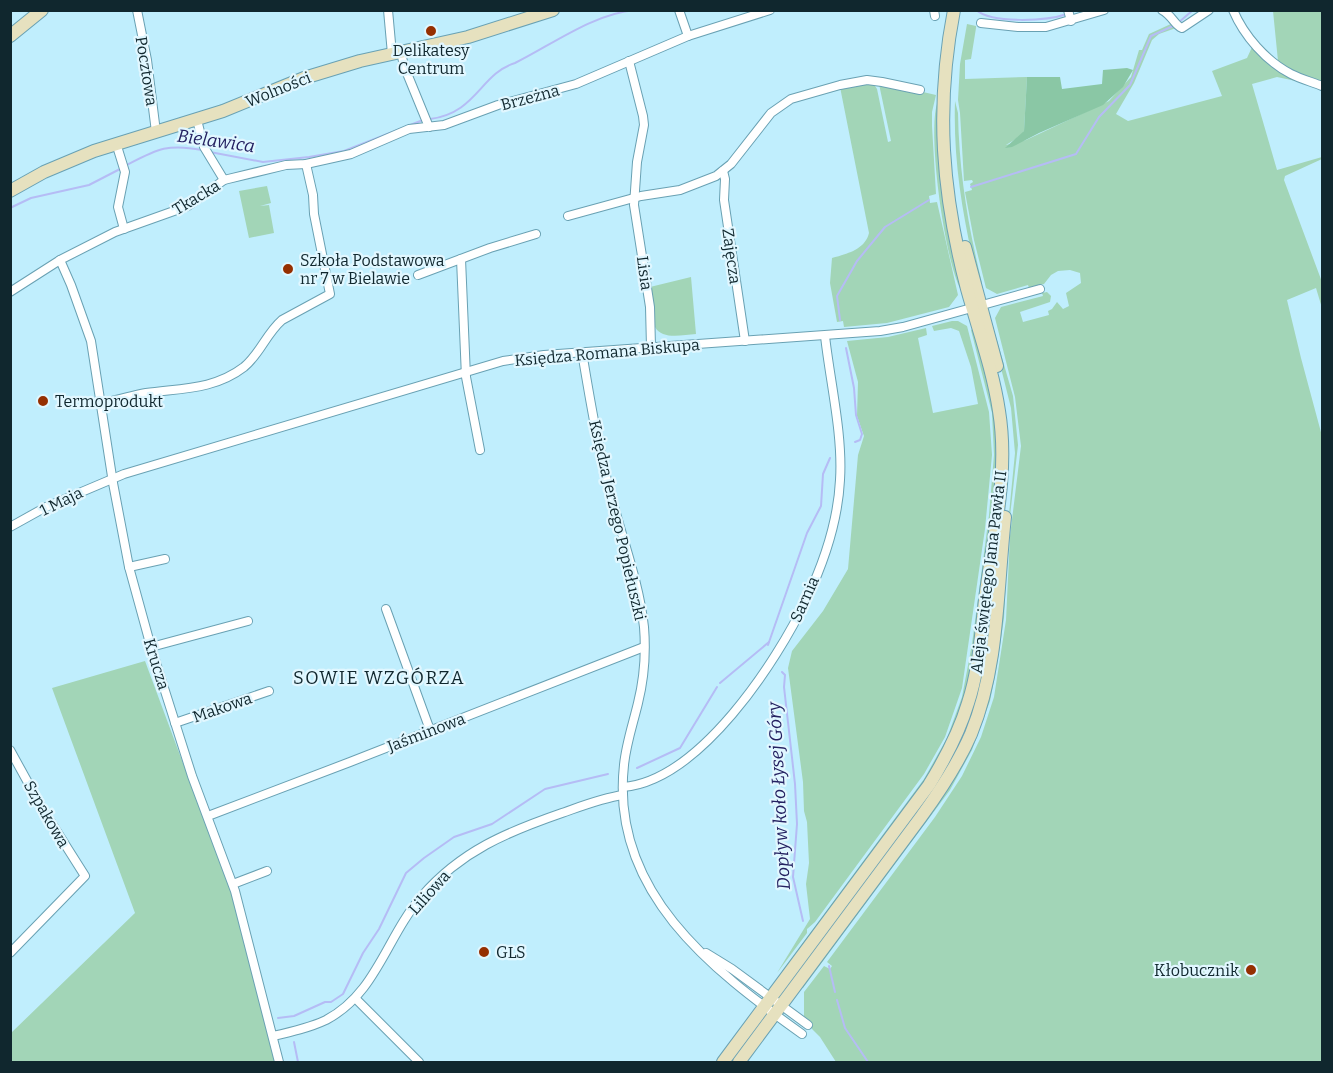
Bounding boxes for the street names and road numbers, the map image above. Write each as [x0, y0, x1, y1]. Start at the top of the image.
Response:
street label: Pocztowa [132, 35, 161, 107]
street label: Wolności [243, 68, 314, 111]
street label: Brzeżna [499, 80, 562, 114]
street label: Tkacka [169, 176, 224, 219]
street label: Zajęcza [718, 227, 745, 286]
street label: Lisia [633, 255, 656, 292]
street label: Księdza Romana Biskupa [514, 335, 701, 370]
street label: Księdza Jerzego Popiełuszki [585, 418, 650, 622]
street label: Aleja świętego Jana Pawła II [967, 469, 1010, 675]
street label: 1 Maja [37, 483, 86, 520]
street label: Sarnia [786, 573, 823, 625]
street label: Krucza [140, 636, 173, 692]
street label: Makowa [190, 688, 255, 726]
street label: Jaśminowa [384, 709, 468, 756]
street label: Szpakowa [20, 777, 73, 851]
street label: Liliowa [405, 866, 454, 918]

